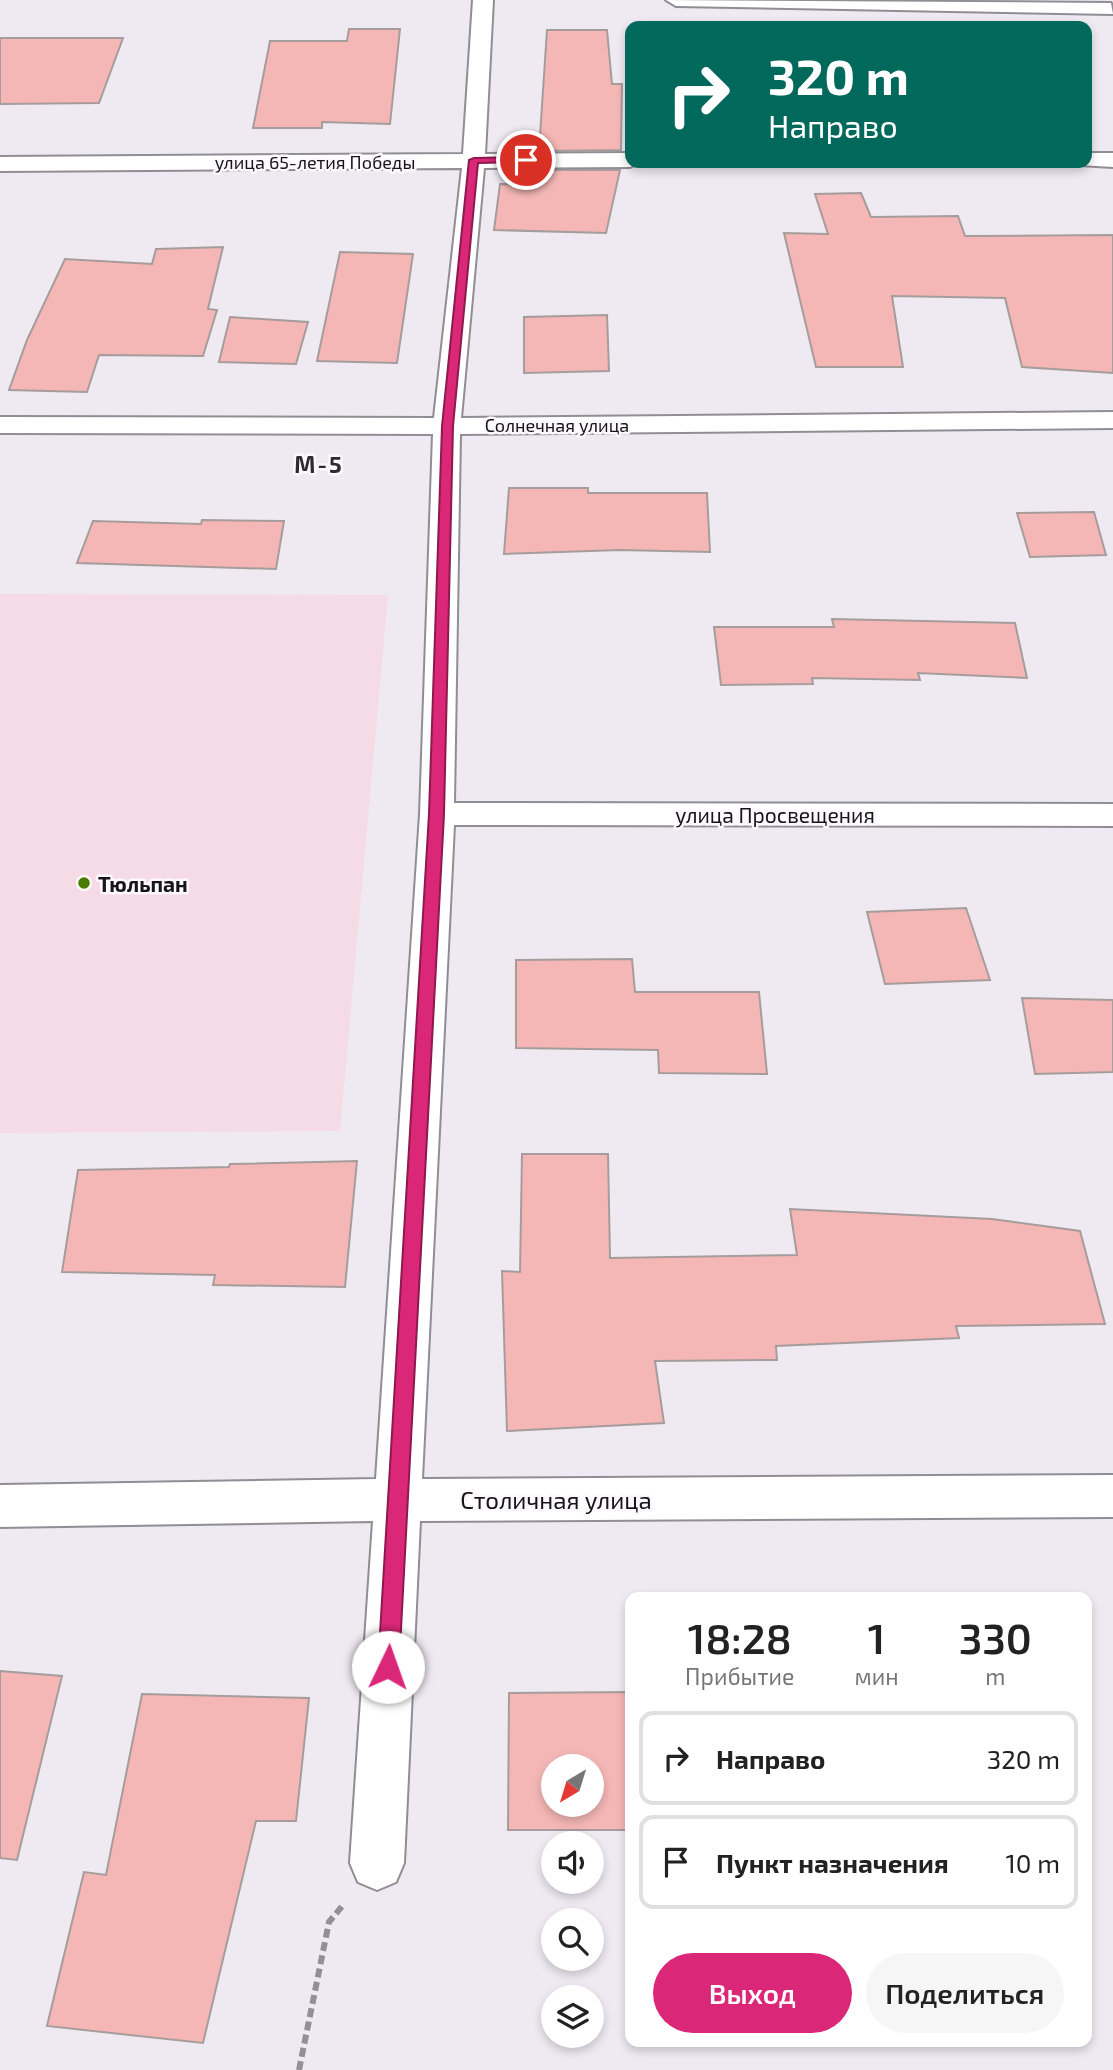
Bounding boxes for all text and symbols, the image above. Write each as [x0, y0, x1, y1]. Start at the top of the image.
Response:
text: 320 m [768, 46, 909, 105]
icon: right [653, 49, 744, 140]
text: Направо [768, 106, 898, 144]
pin [496, 130, 556, 190]
icon: arrive [507, 141, 545, 179]
street label: улица 65-летия Победы [215, 151, 415, 173]
street label: Солнечная улица [485, 414, 629, 436]
district label: М-5 [294, 450, 344, 478]
street label: улица Просвещения [675, 802, 875, 828]
place label: Тюльпан [98, 871, 188, 896]
marker: Тюльпан [76, 875, 92, 891]
street label: Столичная улица [460, 1485, 652, 1515]
text: 18:28 [688, 1612, 792, 1662]
text: 1 [868, 1612, 885, 1662]
text: 330 [959, 1612, 1032, 1662]
position arrow [351, 1630, 425, 1704]
text: Прибытие [685, 1662, 794, 1690]
text: мин [854, 1662, 899, 1690]
text: m [985, 1662, 1005, 1690]
icon: right [657, 1739, 695, 1777]
text: Направо [716, 1743, 825, 1774]
text: 320 m [987, 1743, 1060, 1774]
north arrow [541, 1754, 604, 1816]
map controls [541, 1754, 604, 2048]
button: sound [541, 1831, 604, 1894]
icon: arrive [657, 1843, 695, 1881]
text: Пункт назначения [716, 1847, 949, 1878]
text: 10 m [1005, 1847, 1060, 1878]
button: search [541, 1908, 604, 1971]
button: Выход [653, 1953, 852, 2033]
button: Поделиться [866, 1953, 1064, 2033]
button: layers [541, 1985, 604, 2048]

